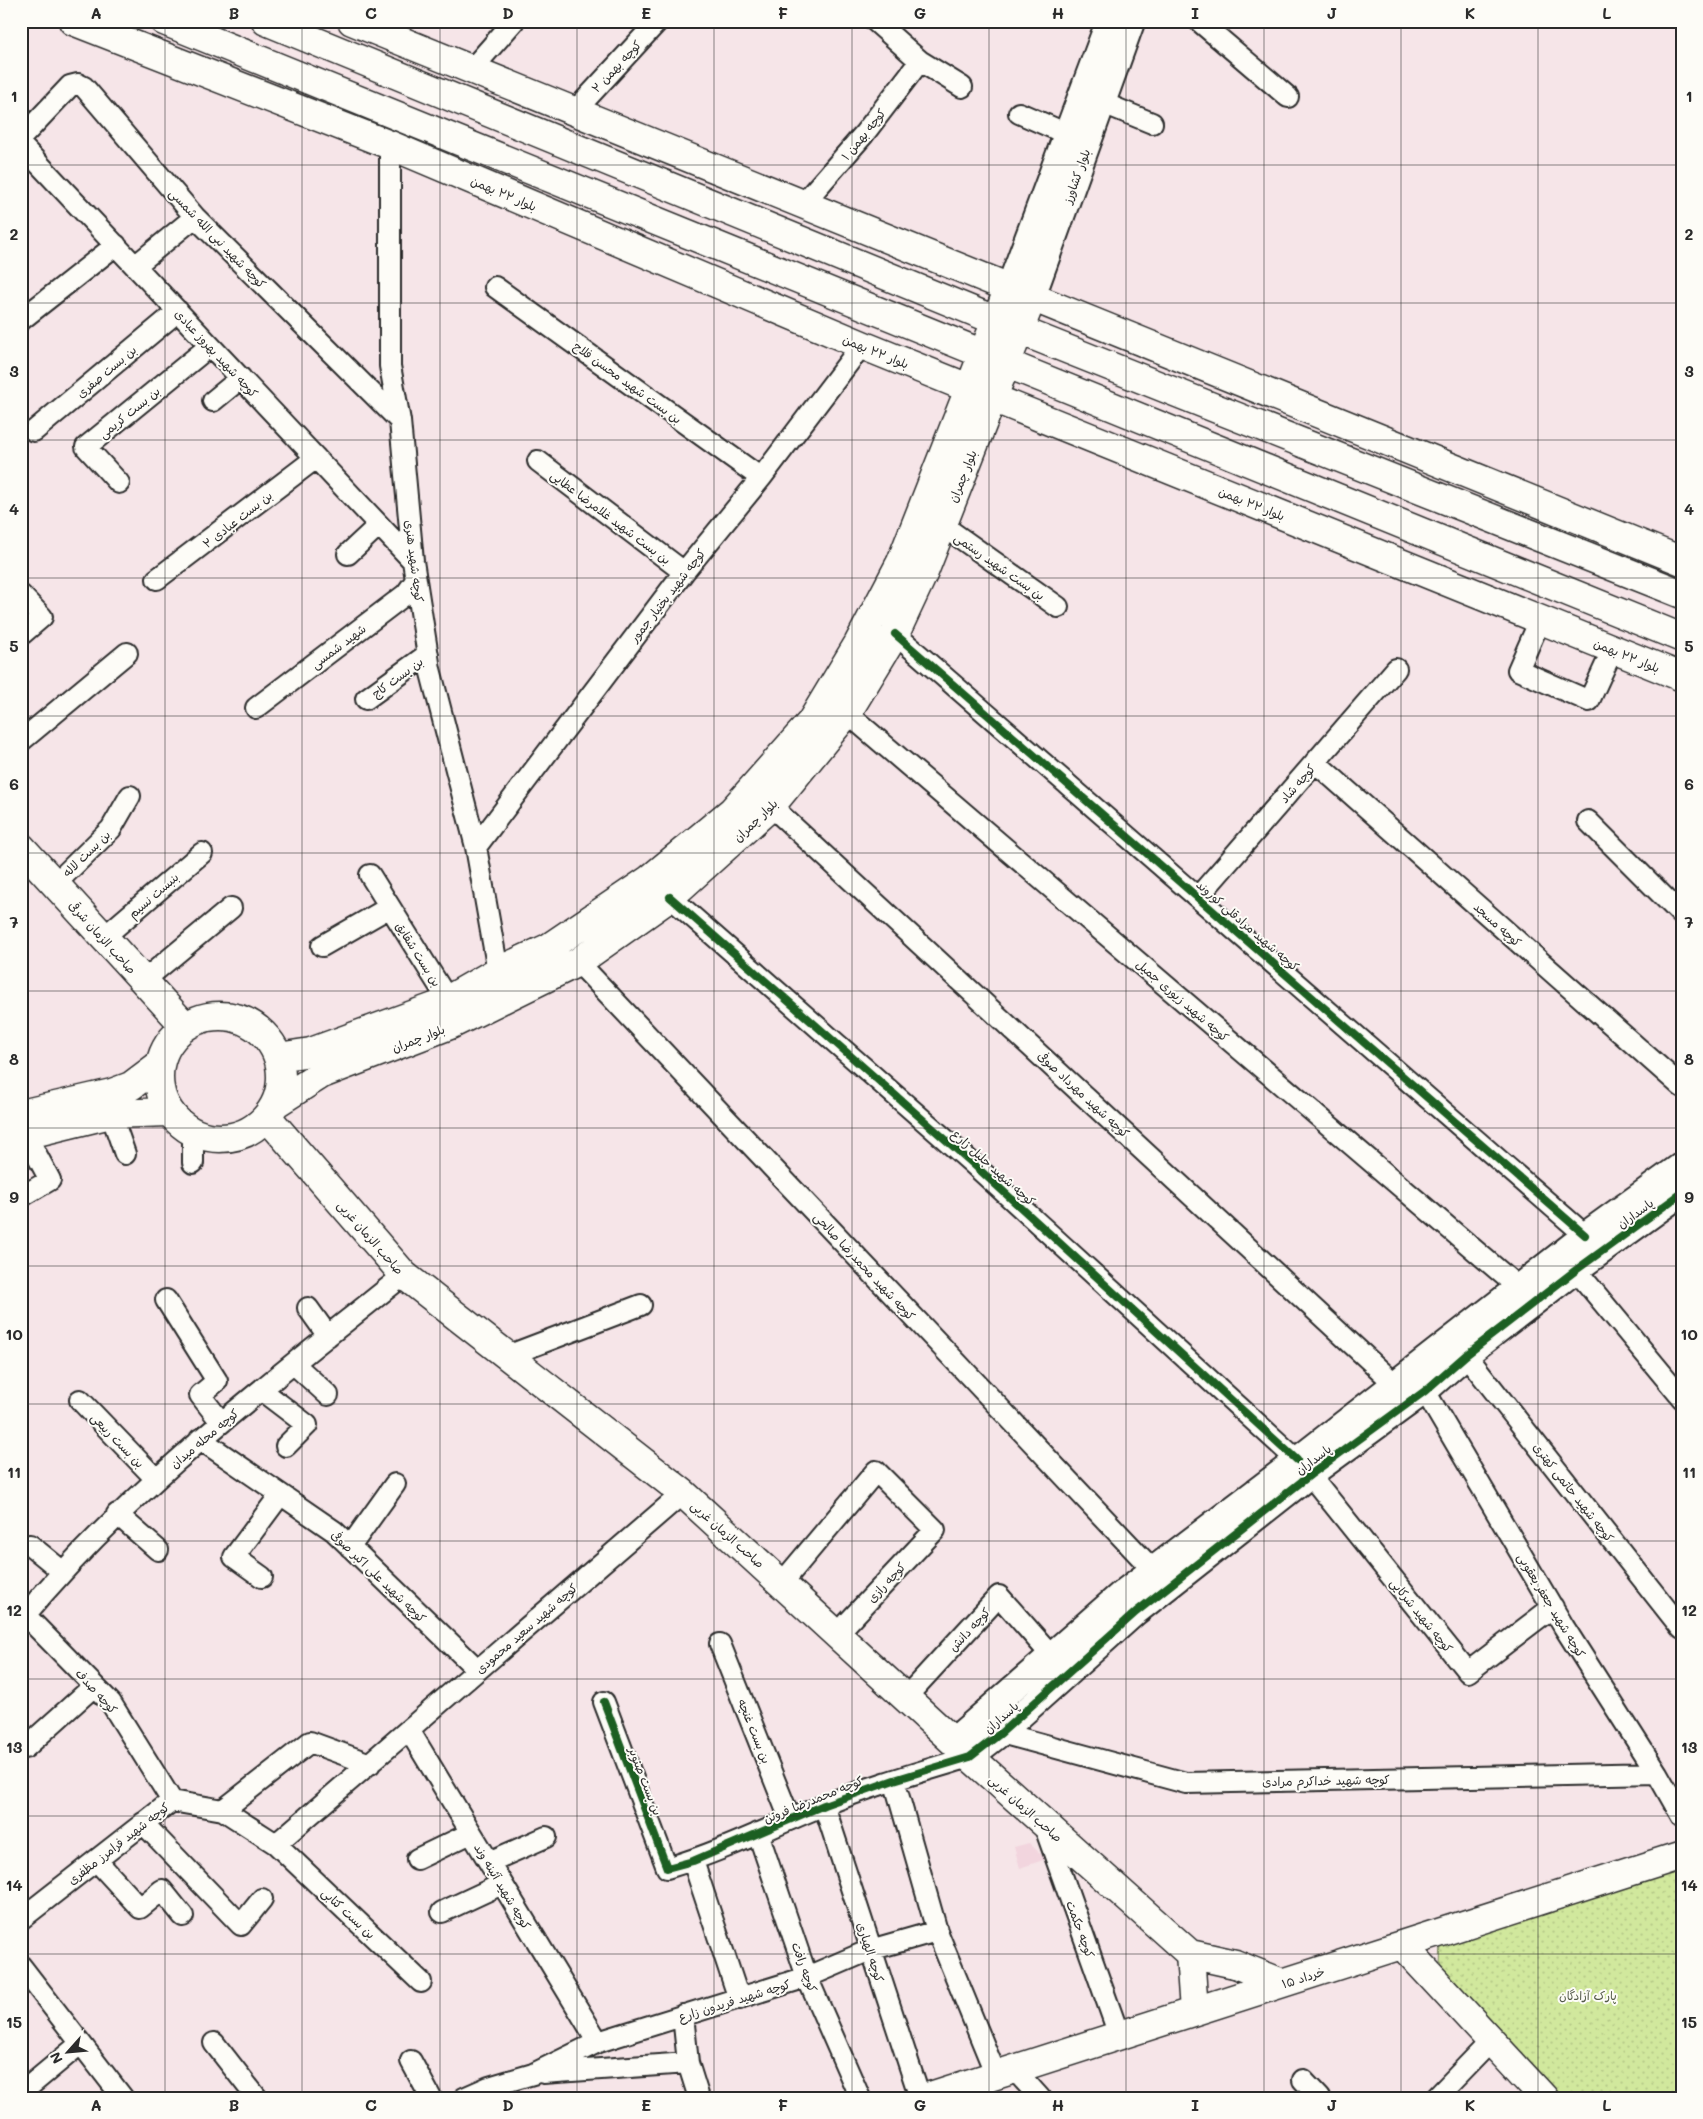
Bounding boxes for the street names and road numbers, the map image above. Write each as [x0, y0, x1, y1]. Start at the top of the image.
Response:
street label: کوچه بهمن ۲ [588, 36, 645, 96]
street label: کوچه بهمن ۱ [837, 105, 890, 164]
street label: بلوار کشاورز [1058, 146, 1094, 207]
street label: بلوار ۲۲ بهمن [468, 172, 539, 215]
street label: کوچه شهید نبی الله شمسی [165, 185, 270, 292]
street label: کوچه شهید بهروز عبادی [171, 305, 262, 401]
street label: بلوار ۲۲ بهمن [840, 330, 911, 372]
street label: بن بست شهید محسن فلاح [570, 337, 685, 428]
street label: بن بست صفری [73, 341, 140, 402]
street label: بن بست کریمی [95, 382, 163, 442]
street label: بلوار چمران [944, 447, 981, 505]
street label: بن بست شهید غلامرضا عطایی [547, 467, 674, 568]
street label: بلوار ۲۲ بهمن [1216, 482, 1287, 524]
street label: بن بست عبادی ۲ [199, 487, 276, 552]
street label: کوچه شهید هنری [402, 519, 428, 603]
street label: بن بست شهید رستمی [951, 529, 1048, 604]
street label: کوچه شهید بختیار جمور [625, 545, 709, 646]
street label: شهید شمسی [307, 620, 369, 673]
street label: بلوار ۲۲ بهمن [1591, 634, 1662, 676]
street label: بن بست کاج [368, 653, 427, 703]
street label: کوچه شاد [1276, 760, 1318, 806]
street label: بلوار چمران [730, 795, 781, 846]
street label: بن بست لاله [59, 826, 114, 881]
street label: بنبست نسیم [124, 869, 183, 923]
street label: کوچه شهید مرادقلی کوروند [1193, 876, 1303, 975]
street label: صاحب الزمان شرقی [65, 897, 140, 978]
street label: کوچه مسجد [1470, 898, 1525, 950]
street label: بن بست شقایق [392, 919, 445, 990]
street label: کوچه شهید زیوری جمیل [1133, 955, 1233, 1045]
street label: بلوار چمران [389, 1021, 447, 1056]
street label: کوچه شهید مهرداد صوفی [1035, 1047, 1133, 1141]
street label: کوچه شهید جلیل زارع [947, 1125, 1039, 1210]
street label: پاسداران [1614, 1194, 1657, 1232]
street label: صاحب الزمان غربی [334, 1197, 408, 1278]
street label: کوچه شهید محمدرضا صالحی [810, 1209, 919, 1324]
street label: کوچه محله میدان [166, 1405, 242, 1471]
street label: بن بست ربیعی [87, 1409, 148, 1472]
street label: کوچه شهید حاتمی کهتری [1529, 1439, 1618, 1546]
street label: پاسداران [1292, 1440, 1335, 1479]
street label: صاحب الزمان غربی [687, 1497, 768, 1572]
street label: کوچه شهید علی اکبر صوفی [327, 1526, 430, 1626]
street label: کوچه شهید جعفر یعقوبی [1514, 1550, 1589, 1661]
street label: کوچه رازی [863, 1558, 909, 1606]
street label: کوچه شهید شرکایی [1386, 1575, 1457, 1656]
street label: کوچه شهید سعید محمودی [472, 1579, 580, 1677]
street label: کوچه دانش [945, 1604, 993, 1654]
street label: کوچه صدف [73, 1665, 121, 1717]
street label: بن بست غنچه [734, 1696, 775, 1766]
street label: پاسداران [980, 1698, 1022, 1737]
street label: بن بست صنوبر [624, 1744, 666, 1818]
street label: صاحب الزمان غربی [985, 1771, 1066, 1846]
street label: کوچه شهید خداکرم مرادی [1262, 1771, 1390, 1791]
street label: کوچه محمدرضا فروتن [761, 1772, 865, 1827]
street label: کوچه شهید فرامرز مظفری [64, 1798, 172, 1888]
street label: کوچه شهید آئینه وند [470, 1840, 535, 1932]
street label: بن بست کتابی [318, 1884, 379, 1943]
street label: کوچه حکمت [1063, 1898, 1099, 1960]
street label: کوچه الهیاری [854, 1920, 888, 1984]
street label: کوچه رافت [789, 1940, 821, 1994]
street label: ۱۵ خرداد [1280, 1963, 1326, 1991]
street label: کوچه شهید فریدون زارع [676, 1975, 793, 2027]

